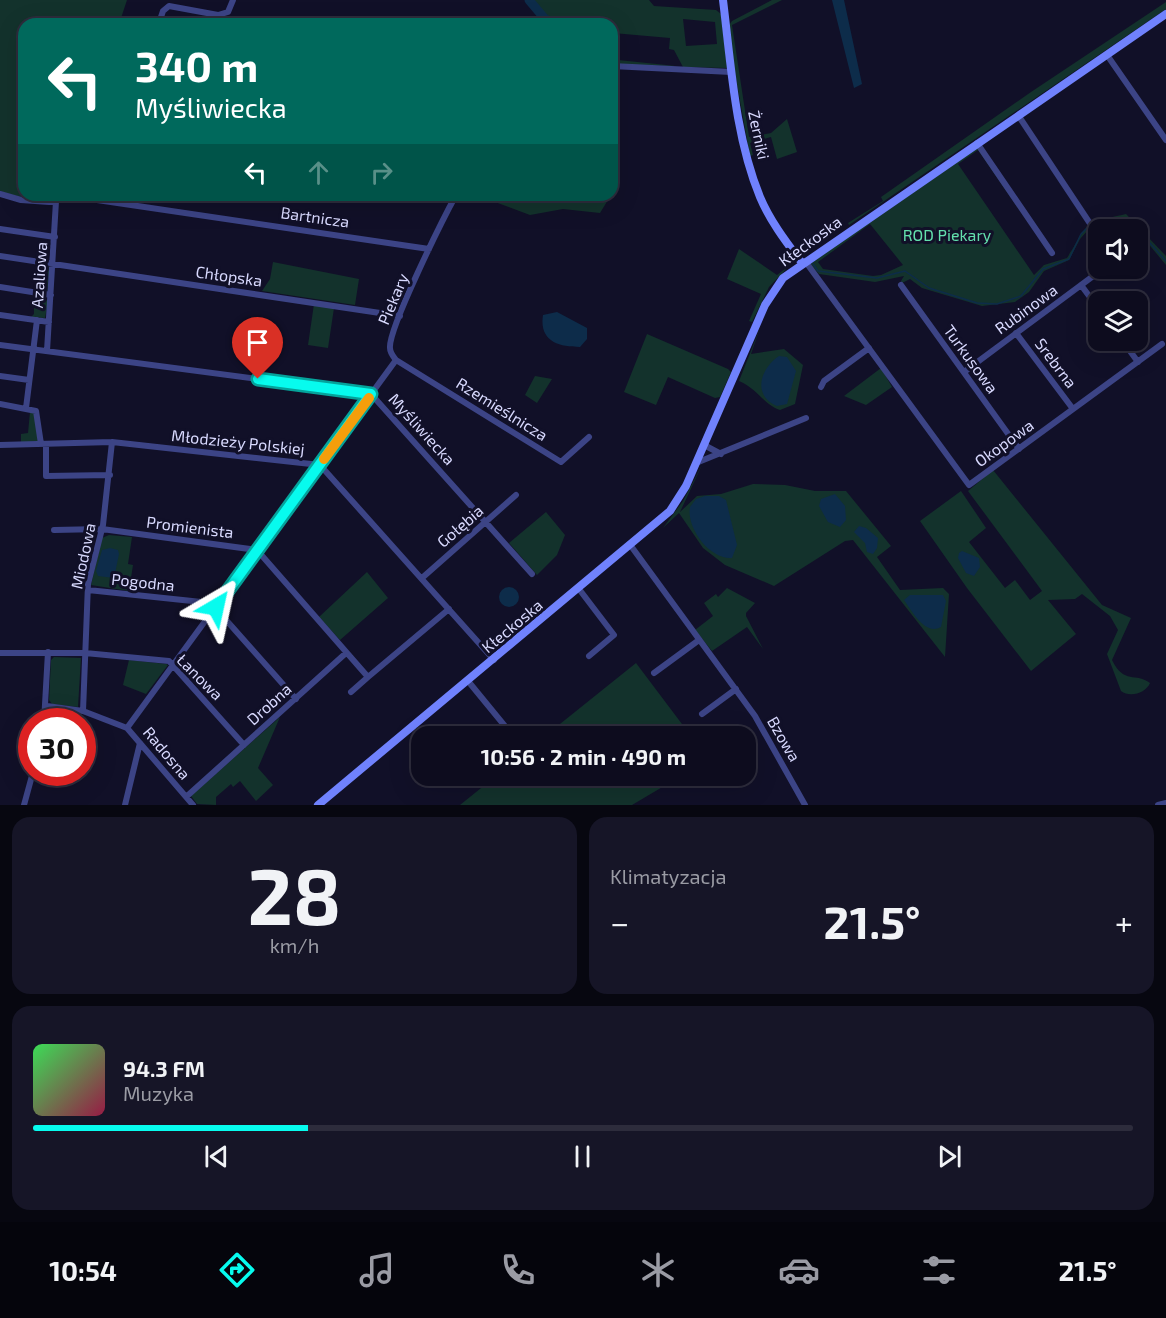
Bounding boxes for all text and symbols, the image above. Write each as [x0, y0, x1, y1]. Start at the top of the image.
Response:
text: 340 m [135, 40, 258, 90]
icon: left [36, 42, 114, 120]
text: Myśliwiecka [135, 91, 287, 123]
street label: Żerniki [745, 109, 774, 161]
icon: left [239, 156, 272, 189]
icon: ahead [302, 156, 335, 189]
icon: right [365, 156, 398, 189]
street label: Bartnicza [279, 202, 351, 231]
street label: Kłeckoska [775, 211, 845, 270]
map controls [1088, 219, 1148, 351]
button: sound [1088, 219, 1148, 279]
park label: ROD Piekary [903, 225, 992, 244]
street label: Azaliowa [27, 241, 50, 309]
street label: Chłopska [195, 261, 264, 290]
street label: Piekary [373, 270, 412, 327]
street label: Rubinowa [991, 280, 1061, 338]
button: layers [1088, 291, 1148, 351]
pin [232, 317, 283, 379]
street label: Turkusowa [940, 321, 1003, 397]
icon: arrive [241, 326, 274, 359]
street label: Srebrna [1032, 334, 1081, 391]
street label: Rzemieślnicza [453, 373, 551, 444]
street label: Myśliwiecka [385, 389, 459, 468]
street label: Okopowa [971, 415, 1037, 470]
street label: Młodzieży Polskiej [170, 425, 306, 459]
street label: Gołębia [433, 500, 487, 551]
street label: Promienista [145, 512, 235, 541]
street label: Miodowa [66, 521, 99, 591]
street label: Pogodna [110, 569, 176, 594]
position arrow [184, 575, 248, 639]
street label: Kłeckoska [478, 595, 546, 656]
street label: Łanowa [173, 650, 227, 704]
street label: Drobna [243, 679, 295, 728]
speed limit sign: 30 [18, 708, 96, 786]
street label: Bzowa [764, 713, 805, 765]
street label: Radosna [140, 722, 195, 783]
text: 10:56 · 2 min · 490 m [481, 743, 686, 769]
text: 28 [248, 847, 341, 941]
text: Klimatyzacja [610, 864, 726, 888]
text: 21.5° [824, 894, 921, 948]
text: − [610, 902, 629, 942]
text: + [1115, 902, 1133, 942]
text: km/h [270, 933, 319, 957]
text: 94.3 FM [123, 1055, 205, 1081]
text: Muzyka [123, 1081, 194, 1105]
icon: previous [200, 1140, 233, 1173]
icon: pause [566, 1140, 599, 1173]
icon: next [933, 1140, 966, 1173]
icon: directions [216, 1249, 258, 1291]
icon: music [356, 1249, 398, 1291]
icon: phone [497, 1249, 539, 1291]
icon: climate [637, 1249, 679, 1291]
icon: car [778, 1249, 820, 1291]
icon: filters [918, 1249, 960, 1291]
text: 10:54 [49, 1254, 117, 1286]
text: 21.5° [1059, 1254, 1117, 1286]

